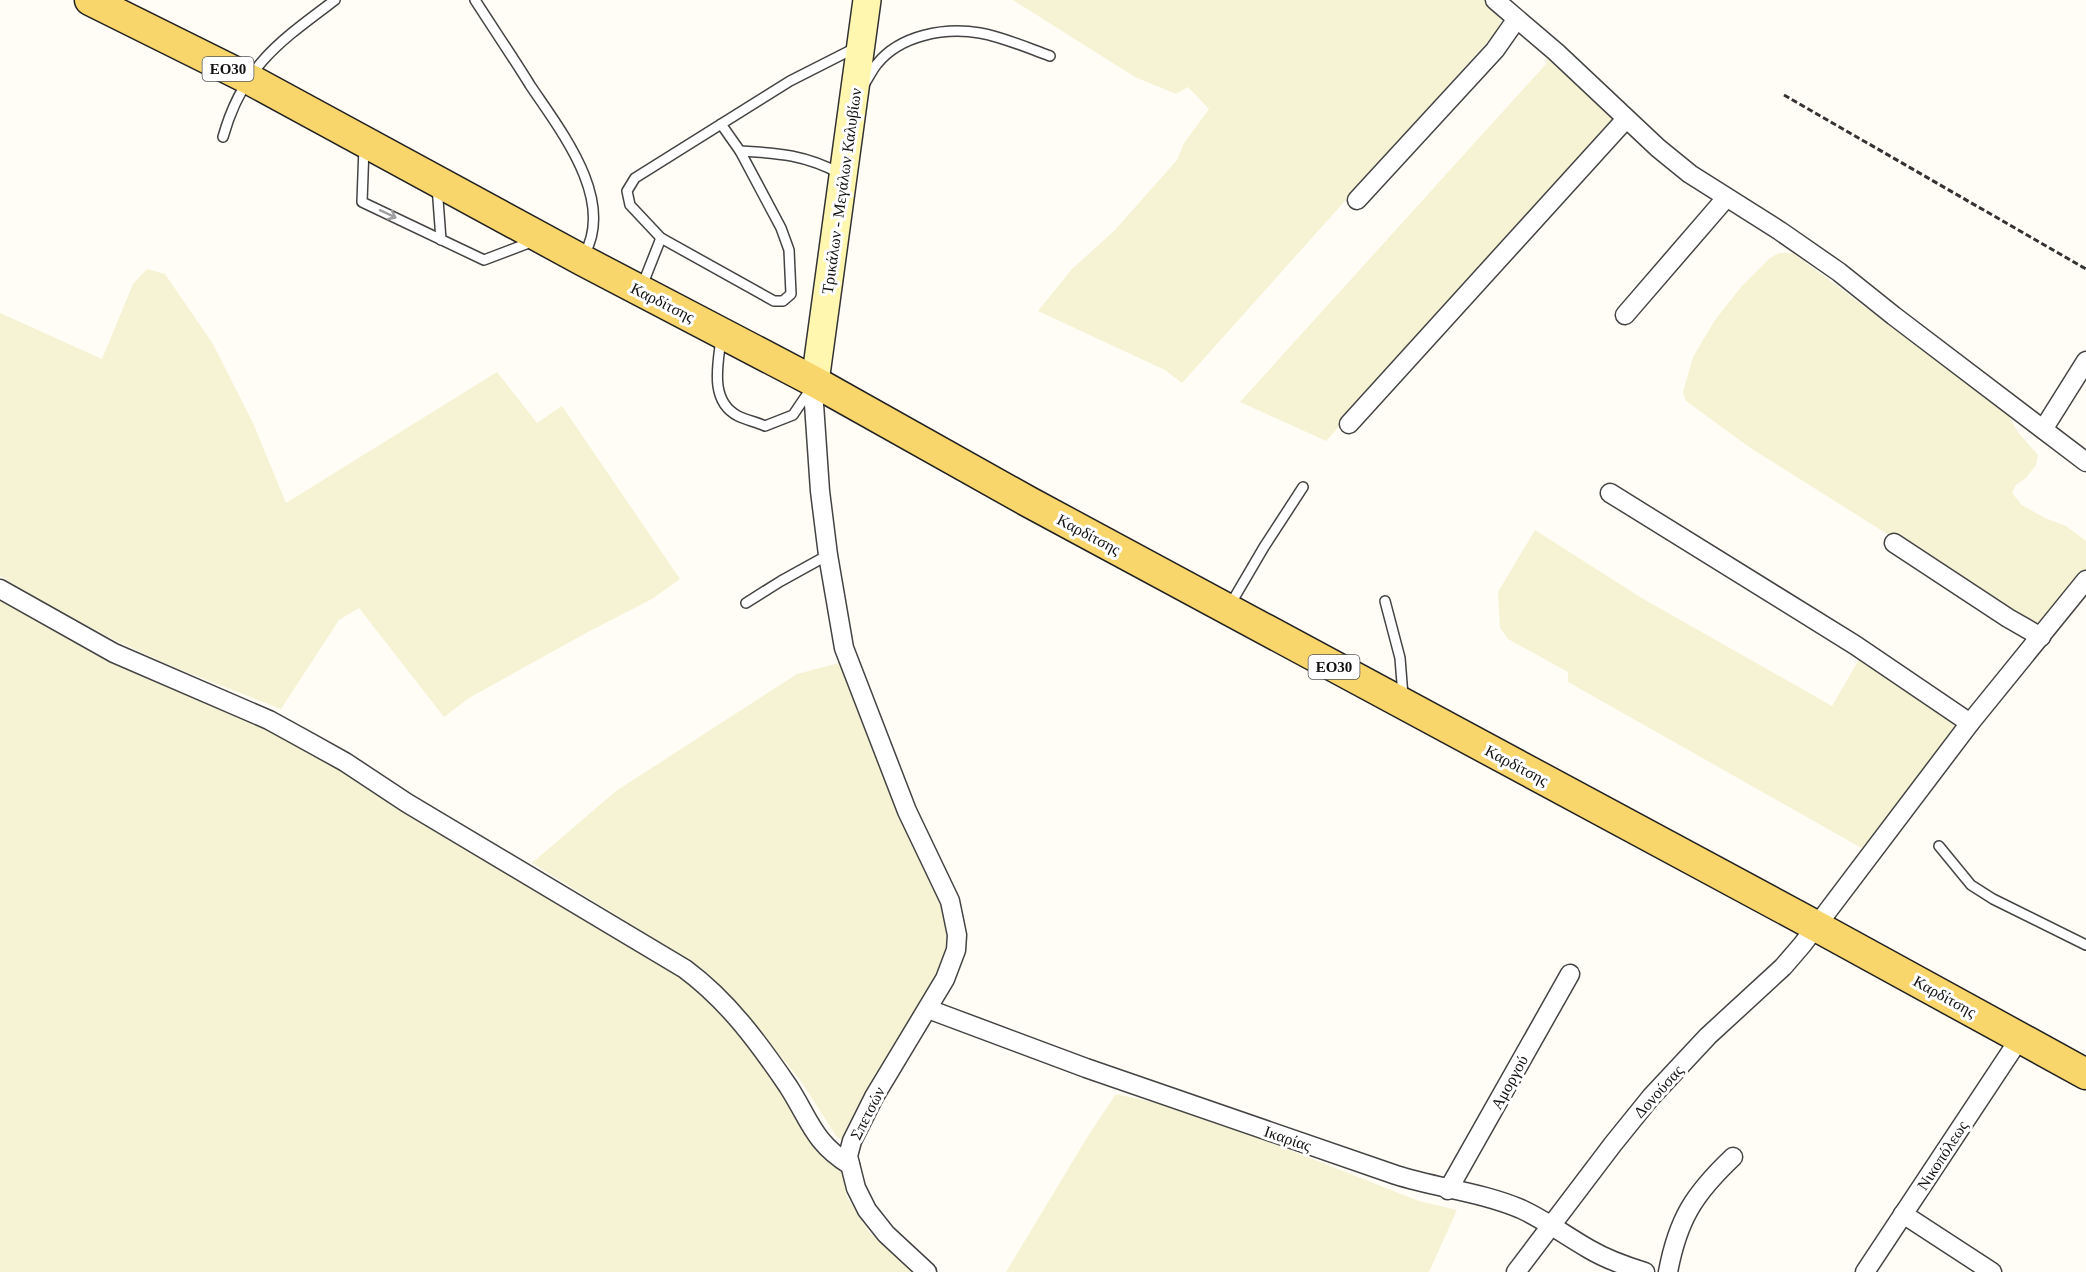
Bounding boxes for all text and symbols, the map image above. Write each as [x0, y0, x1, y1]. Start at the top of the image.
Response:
road number: ΕΟ30 [202, 57, 254, 81]
street label: Τρικάλων - Μεγάλων Καλυβίων [819, 87, 865, 295]
one-way arrow [378, 209, 396, 221]
street label: Καρδίτσης [628, 279, 698, 327]
street label: Καρδίτσης [1054, 511, 1124, 559]
road number: ΕΟ30 [1308, 655, 1360, 679]
street label: Καρδίτσης [1482, 742, 1552, 790]
street label: Καρδίτσης [1910, 972, 1980, 1022]
street label: Αμοργού [1488, 1052, 1532, 1113]
street label: Δονούσας [1630, 1061, 1687, 1121]
street label: Σπετσών [847, 1084, 888, 1142]
street label: Νικοπόλεως [1914, 1117, 1971, 1193]
street label: Ικαρίας [1262, 1123, 1314, 1156]

